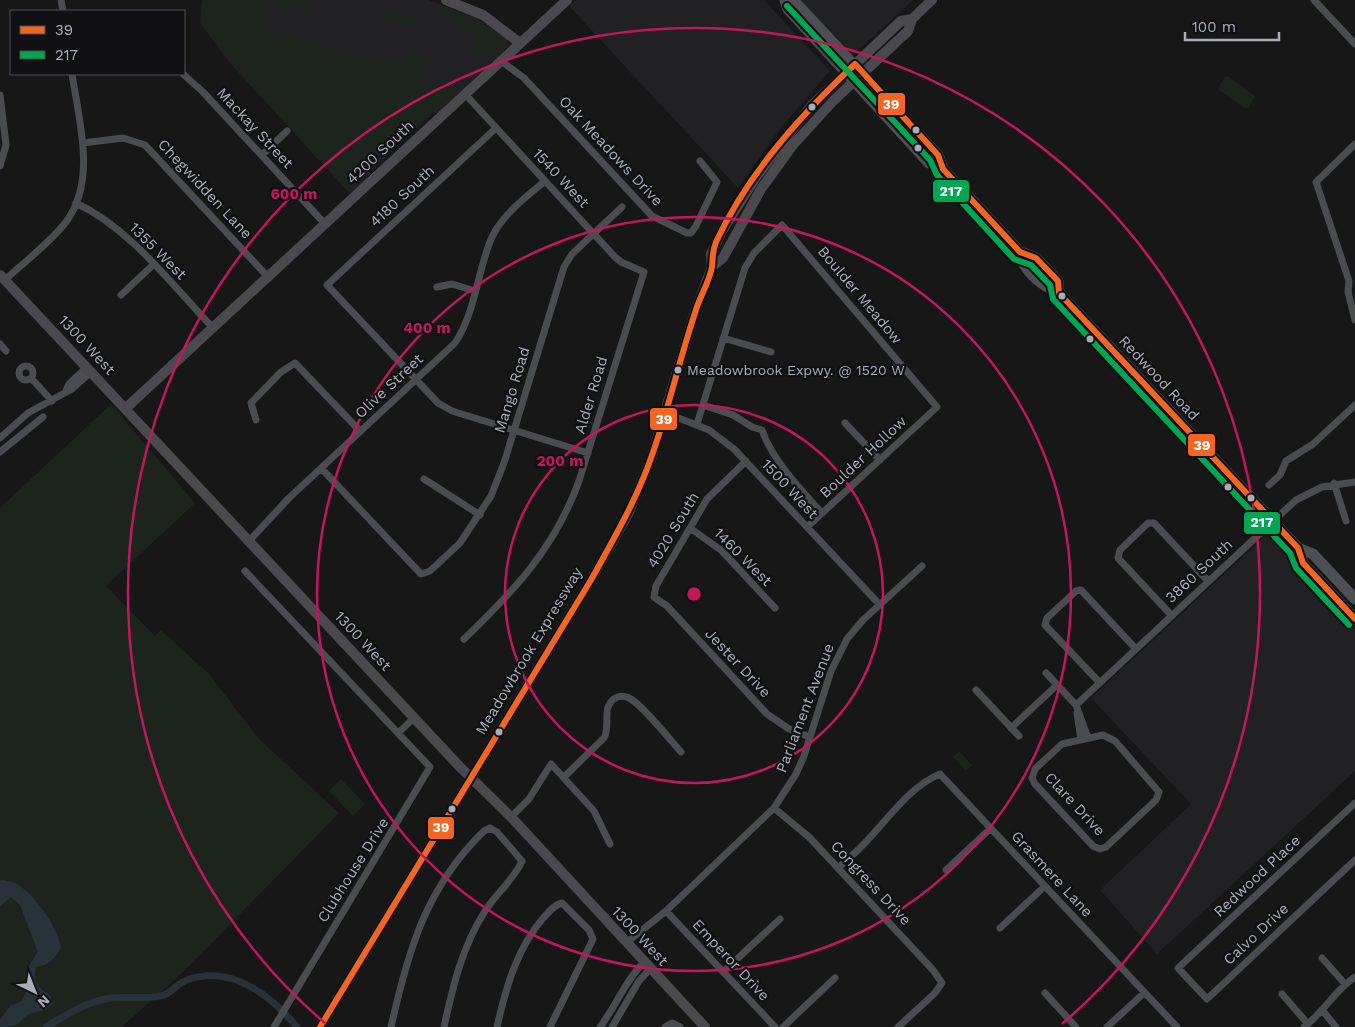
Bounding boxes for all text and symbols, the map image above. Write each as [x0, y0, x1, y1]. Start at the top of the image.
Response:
legend [10, 10, 185, 75]
scale bar [1185, 10, 1279, 42]
text: 100 m [1192, 18, 1236, 36]
text: 39 [55, 21, 73, 39]
text: 217 [55, 46, 78, 64]
street label: Mackay Street [213, 84, 297, 173]
street label: Oak Meadows Drive [555, 92, 667, 210]
line badge: 39 [877, 92, 906, 116]
text: 39 [883, 96, 899, 112]
unlabelled marker [807, 102, 817, 112]
street label: 4200 South [343, 116, 417, 188]
unlabelled marker [911, 125, 921, 135]
street label: Chegwidden Lane [154, 135, 256, 243]
unlabelled marker [913, 143, 923, 153]
street label: 1540 West [529, 145, 593, 212]
street label: 4180 South [366, 161, 438, 231]
line badge: 217 [932, 179, 970, 203]
text: 217 [940, 183, 963, 199]
text: 600 m [271, 185, 317, 203]
street label: 1355 West [126, 219, 191, 284]
street label: Boulder Meadow [814, 242, 906, 348]
unlabelled marker [1057, 291, 1067, 301]
street label: 1300 West [55, 312, 120, 379]
text: 400 m [403, 319, 451, 337]
street label: Redwood Road [1115, 332, 1203, 424]
unlabelled marker [1085, 334, 1095, 344]
street label: Mango Road [490, 345, 534, 435]
street label: Olive Street [351, 349, 427, 422]
street label: Alder Road [571, 354, 611, 436]
place label: Meadowbrook Expwy. @ 1520 W [687, 362, 905, 378]
marker: Meadowbrook Expwy. @ 1520 W [673, 365, 683, 375]
line badge: 39 [649, 407, 678, 431]
text: 39 [656, 411, 672, 427]
street label: Boulder Hollow [816, 412, 910, 502]
line badge: 39 [1187, 433, 1216, 457]
text: 39 [1194, 437, 1210, 453]
text: 200 m [537, 452, 583, 470]
street label: 1500 West [758, 456, 823, 523]
unlabelled marker [1223, 482, 1233, 492]
street label: 4020 South [643, 489, 703, 571]
unlabelled marker [1246, 493, 1256, 503]
line badge: 217 [1243, 511, 1281, 535]
text: 217 [1251, 514, 1274, 530]
street label: 1460 West [710, 524, 776, 590]
street label: 3860 South [1162, 535, 1236, 607]
street label: Meadowbrook Expressway [472, 564, 586, 738]
centre of rings [685, 585, 703, 603]
street label: 1300 West [331, 608, 396, 675]
street label: Jester Drive [701, 625, 775, 701]
street label: Parliament Avenue [772, 641, 838, 775]
unlabelled marker [494, 727, 504, 737]
street label: Clare Drive [1041, 768, 1109, 840]
unlabelled marker [447, 804, 457, 814]
street label: Clubhouse Drive [314, 814, 392, 926]
line badge: 39 [427, 816, 455, 840]
text: 39 [433, 819, 449, 835]
street label: Grasmere Lane [1008, 827, 1096, 921]
street label: Redwood Place [1210, 831, 1304, 921]
street label: Congress Drive [827, 837, 915, 929]
street label: Calvo Drive [1220, 899, 1292, 969]
street label: 1300 West [608, 903, 673, 970]
street label: Emperor Drive [689, 915, 773, 1005]
north arrow [10, 967, 60, 1017]
text: N [35, 992, 53, 1011]

